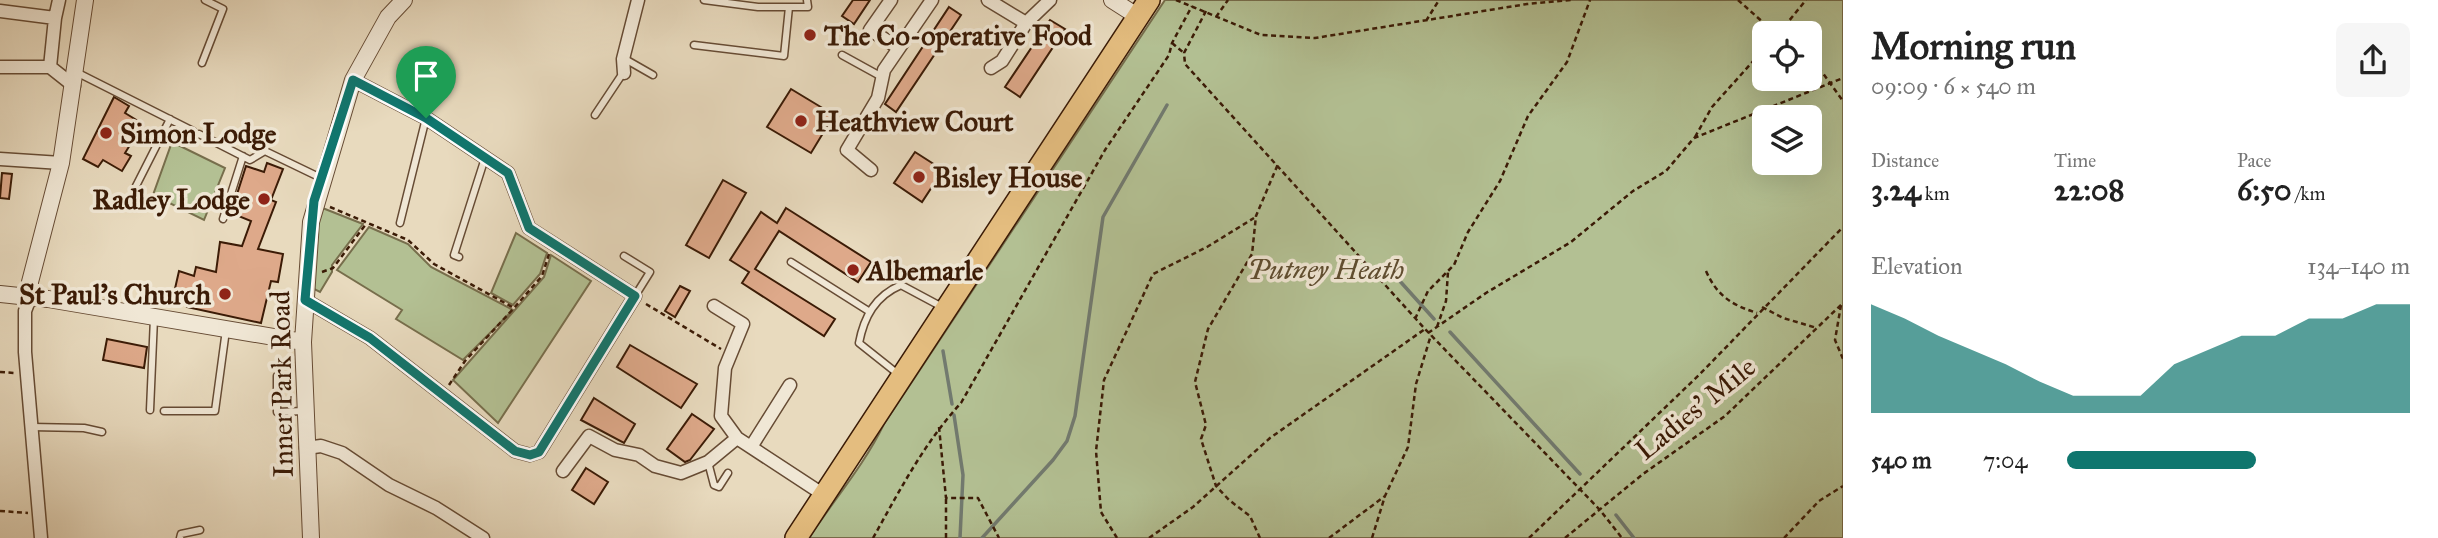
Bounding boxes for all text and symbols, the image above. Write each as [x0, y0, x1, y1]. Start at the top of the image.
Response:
place label: The Co-operative Food [824, 18, 1093, 53]
map controls [1752, 21, 1822, 175]
button: locate [1752, 21, 1822, 91]
text: Morning run [1871, 23, 2076, 69]
button: share [2336, 23, 2410, 97]
marker: The Co-operative Food [802, 27, 818, 43]
pin [396, 46, 456, 118]
icon: arrive [407, 57, 445, 95]
text: 09:09 · 6 × 540 m [1871, 72, 2036, 100]
place label: Heathview Court [815, 104, 1013, 139]
button: layers [1752, 105, 1822, 175]
marker: Heathview Court [793, 113, 809, 129]
place label: Simon Lodge [120, 116, 277, 151]
marker: Simon Lodge [98, 125, 114, 141]
text: Distance [1871, 149, 1939, 172]
text: Time [2054, 149, 2096, 172]
text: Pace [2237, 149, 2271, 172]
place label: Bisley House [933, 160, 1083, 195]
marker: Bisley House [911, 169, 927, 185]
text: 3.24 [1871, 172, 1921, 208]
text: 22:08 [2054, 172, 2124, 208]
text: 6:50 [2237, 172, 2291, 208]
place label: Radley Lodge [93, 182, 250, 217]
text: km [1921, 182, 1950, 205]
text: /km [2291, 182, 2325, 205]
marker: Radley Lodge [256, 191, 272, 207]
park label: Putney Heath [1248, 252, 1405, 287]
text: Elevation [1871, 252, 1962, 280]
text: 134–140 m [2307, 252, 2410, 280]
place label: Albemarle [865, 253, 984, 288]
marker: Albemarle [845, 262, 861, 278]
place label: St Paul's Church [19, 277, 211, 312]
marker: St Paul's Church [217, 286, 233, 302]
street label: Inner Park Road [262, 290, 301, 478]
street label: Ladies' Mile [1628, 349, 1763, 468]
text: 540 m [1871, 446, 1932, 474]
text: 7:04 [1983, 446, 2027, 474]

